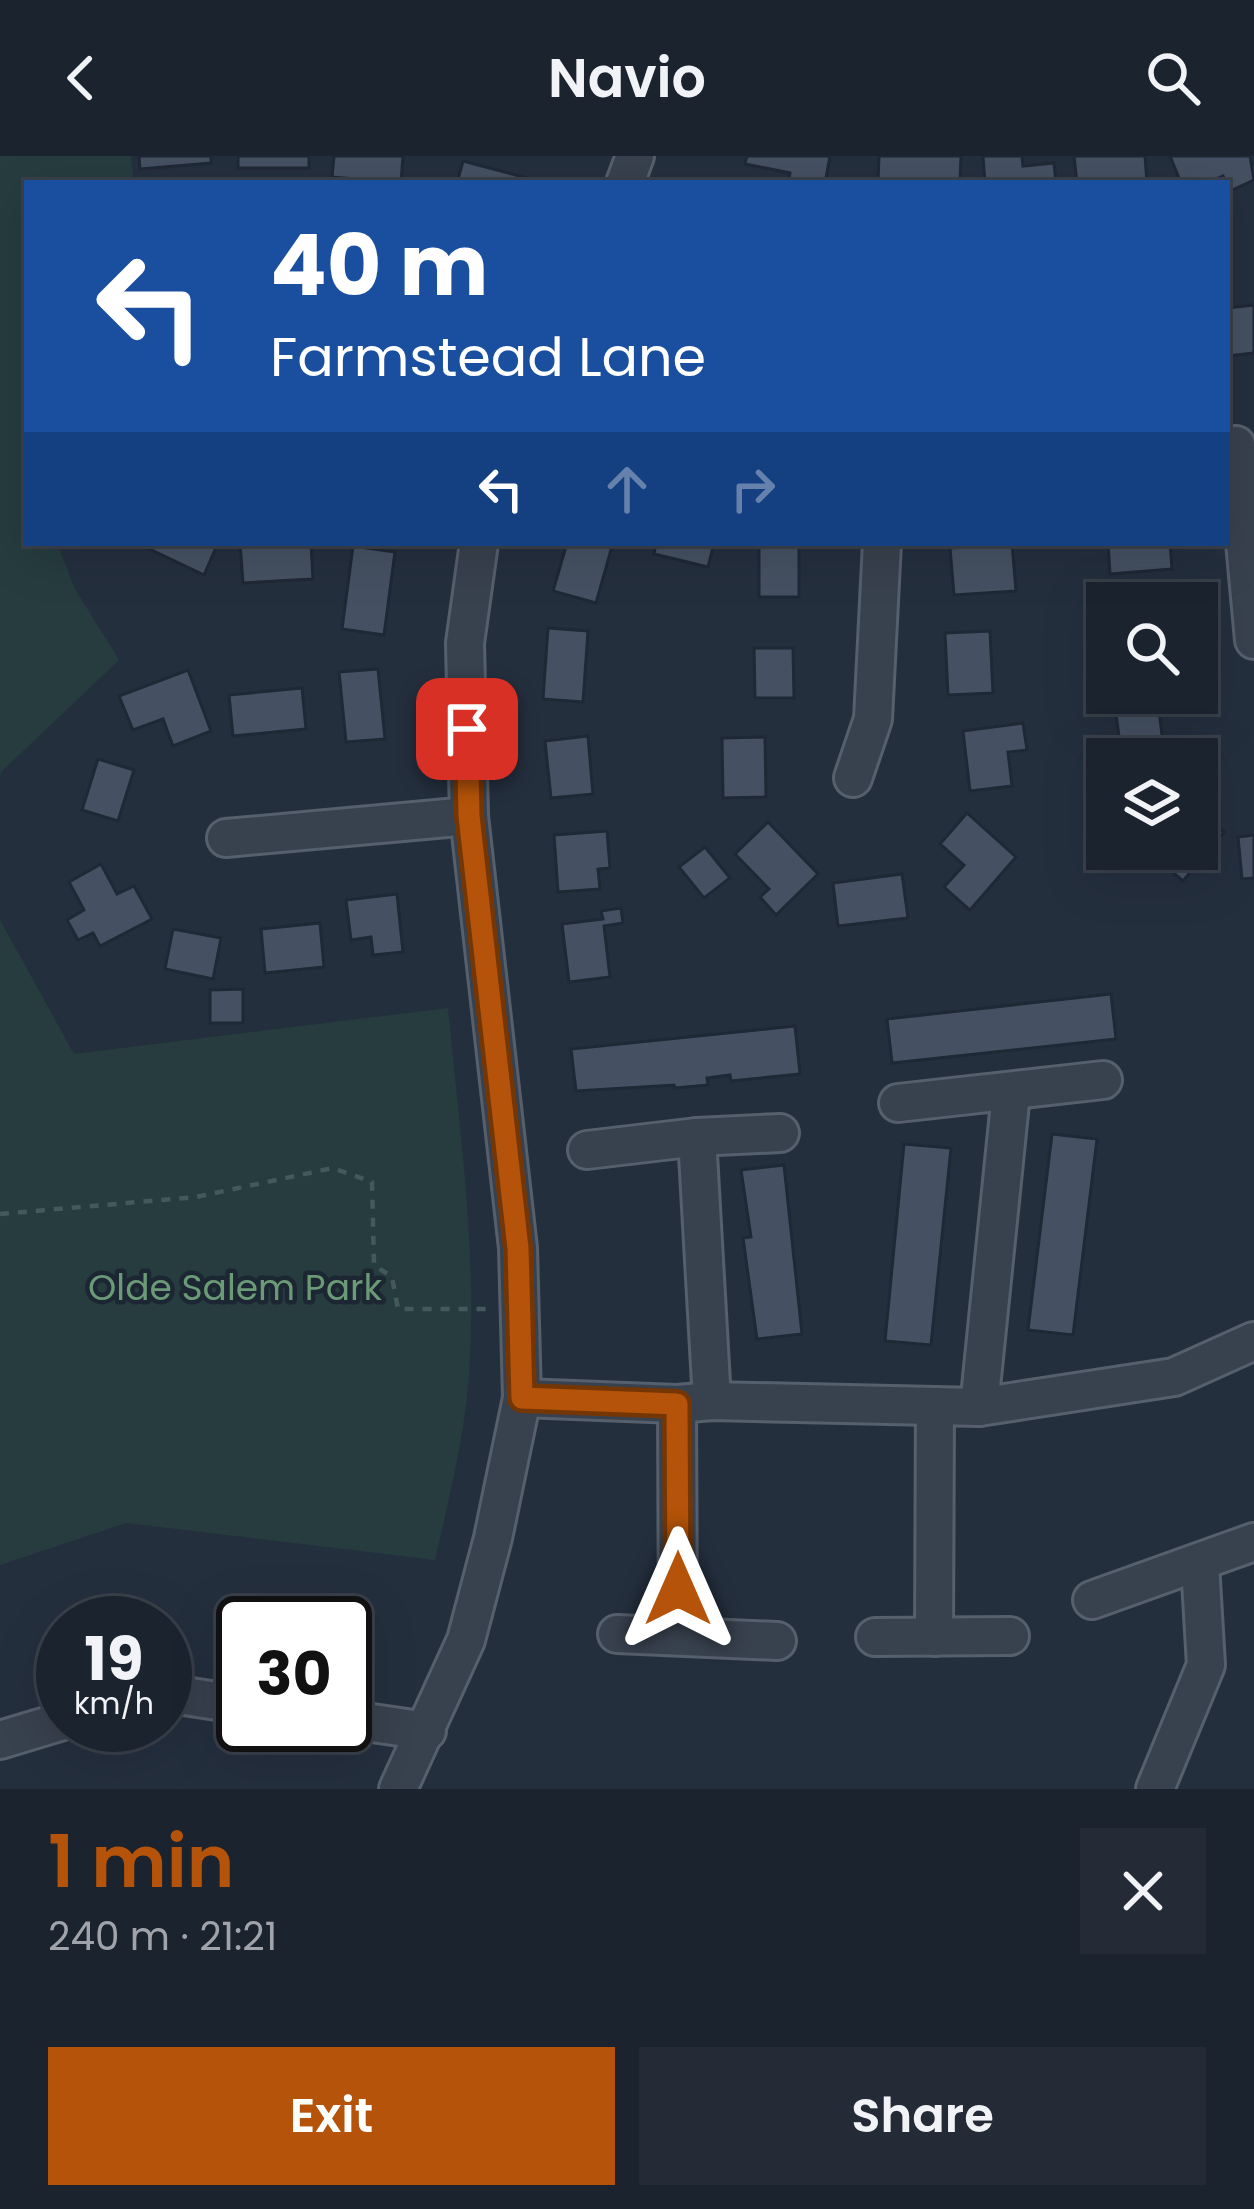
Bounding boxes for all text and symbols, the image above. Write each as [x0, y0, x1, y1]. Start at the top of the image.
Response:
text: Navio [548, 40, 706, 116]
icon: back [48, 45, 114, 111]
icon: search [1140, 45, 1206, 111]
text: 40 m [270, 207, 488, 324]
icon: left [72, 228, 228, 384]
text: Farmstead Lane [270, 319, 706, 395]
icon: left [468, 456, 534, 522]
icon: ahead [594, 456, 660, 522]
icon: right [720, 456, 786, 522]
map controls [1086, 582, 1218, 870]
button: search [1086, 582, 1218, 714]
pin [416, 678, 518, 780]
icon: arrive [434, 696, 500, 762]
button: layers [1086, 738, 1218, 870]
park label: Olde Salem Park [88, 1262, 382, 1313]
position arrow [615, 1526, 741, 1652]
speed limit sign: 30 [216, 1596, 372, 1752]
text: 19 [84, 1617, 144, 1701]
text: km/h [74, 1682, 154, 1725]
text: 1 min [48, 1811, 234, 1912]
button: close [1080, 1828, 1206, 1954]
text: 240 m · 21:21 [48, 1909, 277, 1964]
button: Exit [48, 2047, 615, 2185]
button: Share [639, 2047, 1206, 2185]

